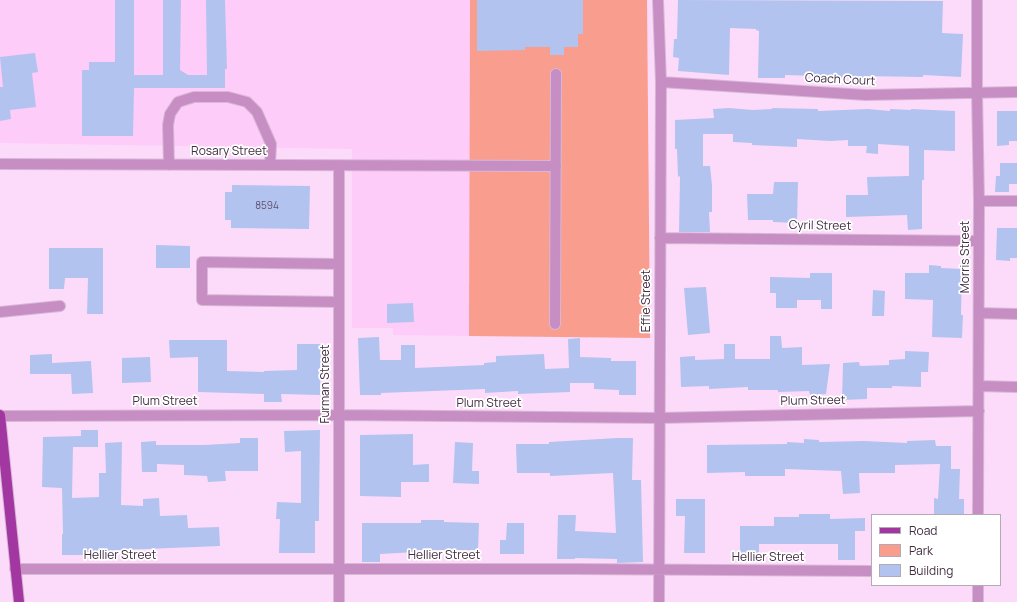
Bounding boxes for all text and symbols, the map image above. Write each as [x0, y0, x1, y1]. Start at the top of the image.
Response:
street label: Coach Court [804, 71, 876, 89]
street label: Rosary Street [191, 145, 267, 159]
house number: 8594 [255, 200, 279, 212]
street label: Cyril Street [789, 218, 851, 234]
street label: Morris Street [959, 221, 973, 293]
street label: Effie Street [640, 270, 654, 332]
street label: Furman Street [319, 344, 333, 424]
street label: Plum Street [780, 393, 846, 409]
street label: Plum Street [133, 395, 197, 409]
street label: Plum Street [457, 397, 521, 411]
legend [871, 514, 1001, 586]
text: Road [909, 522, 937, 539]
text: Park [909, 542, 933, 559]
street label: Hellier Street [84, 549, 156, 563]
street label: Hellier Street [408, 549, 480, 563]
street label: Hellier Street [732, 551, 804, 565]
text: Building [909, 562, 953, 579]

